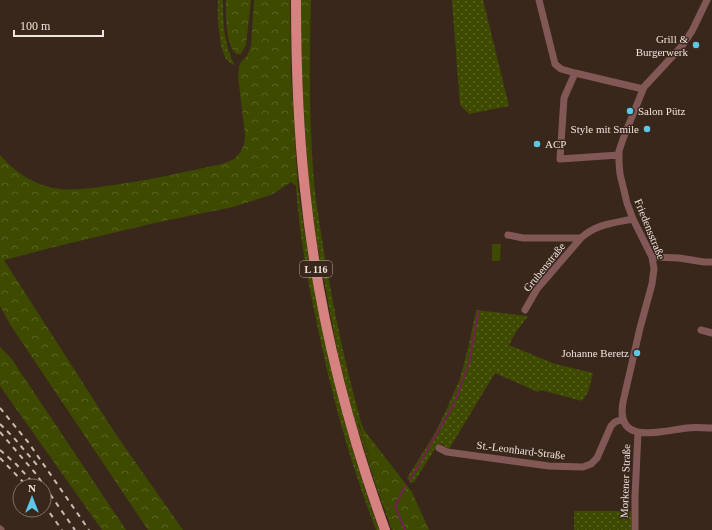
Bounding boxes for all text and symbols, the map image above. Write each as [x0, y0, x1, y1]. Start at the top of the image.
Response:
scale bar [14, 12, 103, 38]
text: 100 m [20, 19, 51, 33]
place label: Grill & Burgerwerk [636, 33, 688, 58]
marker: Grill & Burgerwerk [691, 40, 701, 50]
place label: Salon Pütz [638, 105, 685, 117]
marker: Salon Pütz [625, 106, 635, 116]
place label: Style mit Smile [571, 123, 639, 135]
marker: Style mit Smile [642, 124, 652, 134]
place label: ACP [545, 138, 566, 150]
marker: ACP [532, 139, 542, 149]
street label: Friedensstraße [632, 197, 668, 261]
street label: Grubenstraße [521, 240, 567, 294]
road number: L 116 [300, 261, 332, 277]
place label: Johanne Beretz [562, 347, 629, 359]
marker: Johanne Beretz [632, 348, 642, 358]
street label: St.-Leonhard-Straße [476, 439, 566, 461]
street label: Morkener Straße [618, 444, 632, 518]
north arrow [12, 478, 52, 518]
text: N [28, 482, 36, 494]

